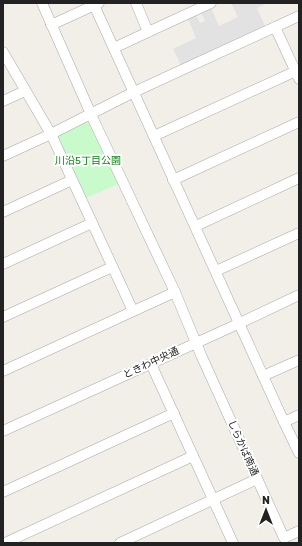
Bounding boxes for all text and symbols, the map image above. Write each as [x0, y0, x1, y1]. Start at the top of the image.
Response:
park label: 川沿5丁目公園 [55, 155, 121, 167]
street label: ときわ中央通 [121, 345, 181, 381]
street label: しらかば南通 [225, 418, 261, 478]
north arrow [246, 490, 286, 530]
text: N [262, 494, 270, 507]

